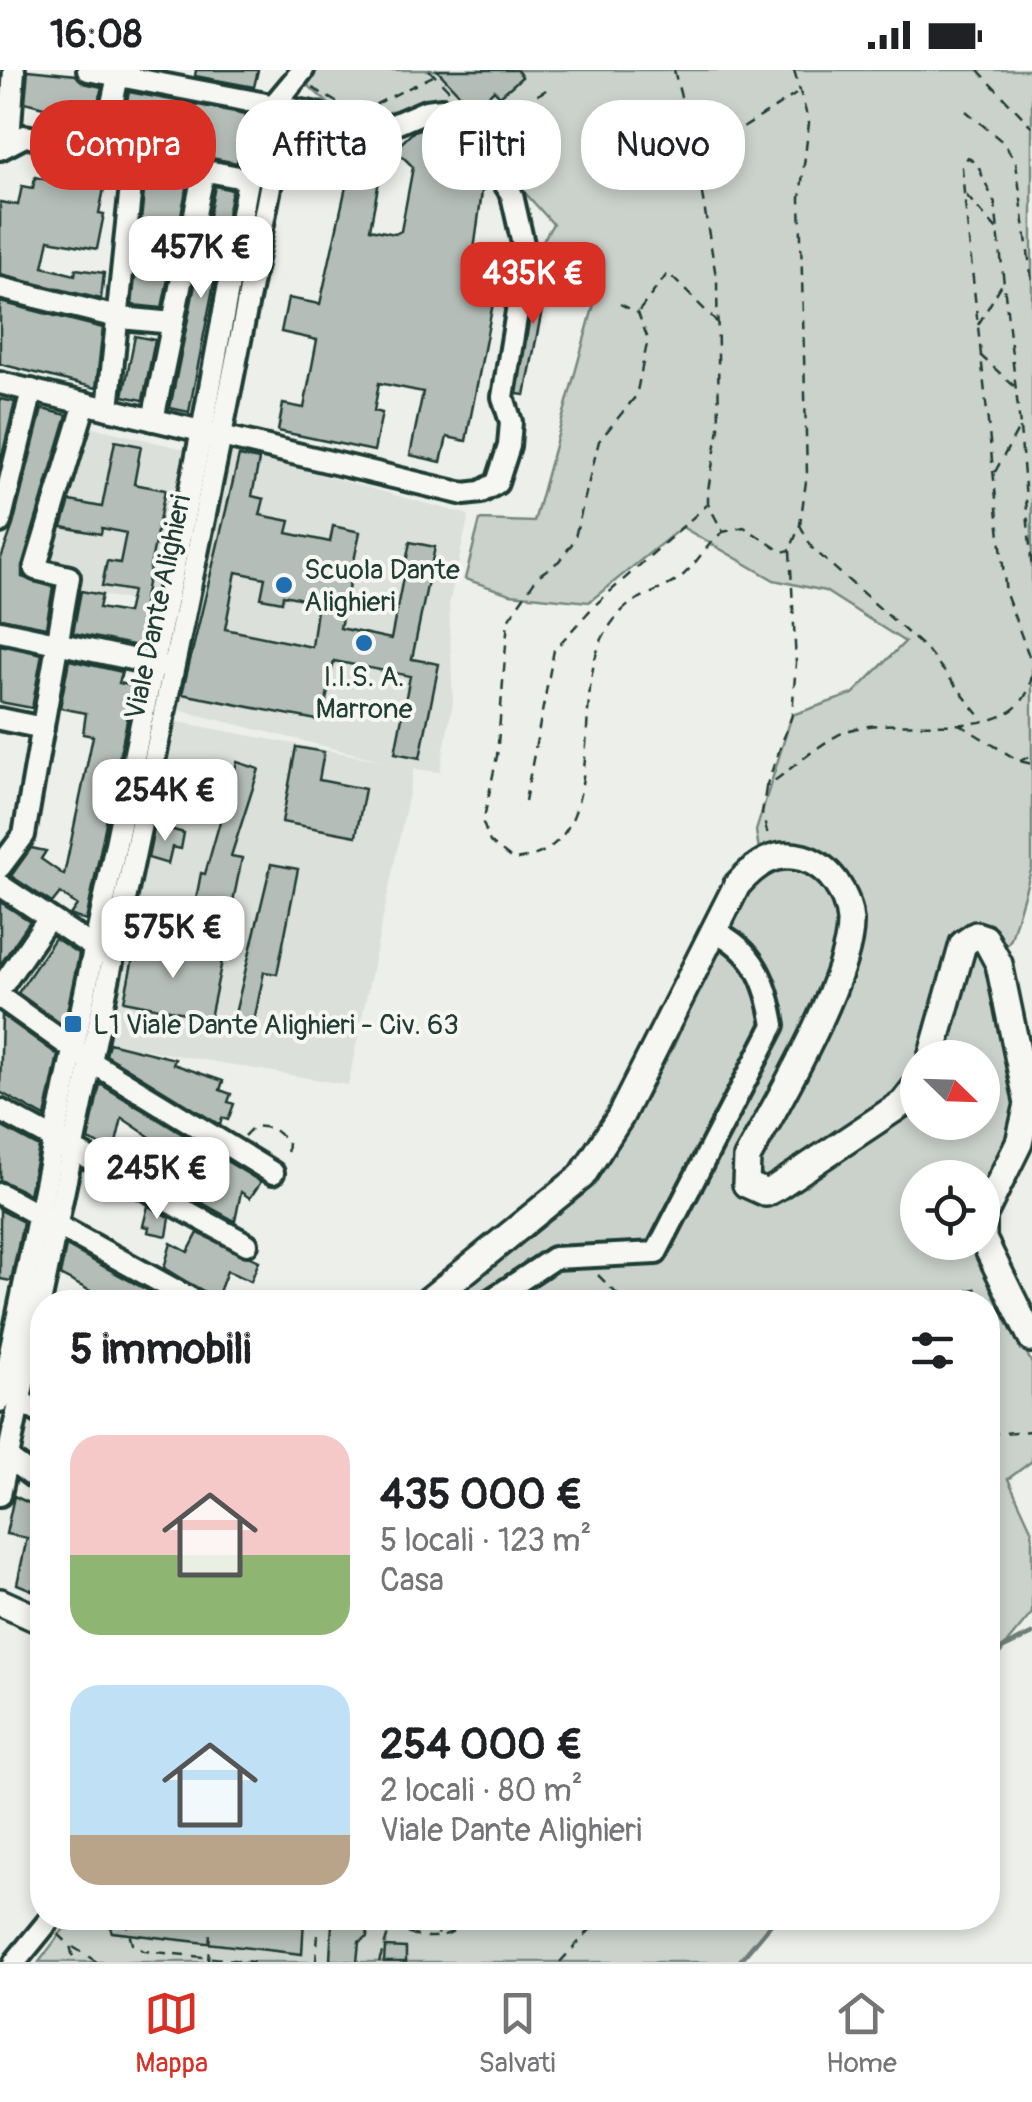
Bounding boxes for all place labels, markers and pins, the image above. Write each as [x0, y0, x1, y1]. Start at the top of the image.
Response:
pin: 457K € [120, 216, 282, 301]
pin: 435K € [452, 242, 614, 327]
place label: Scuola Dante Alighieri [304, 553, 460, 620]
marker: Scuola Dante Alighieri [273, 574, 295, 596]
marker: I.I.S. A. Marrone [353, 632, 375, 654]
place label: I.I.S. A. Marrone [315, 660, 413, 727]
pin: 254K € [84, 759, 246, 844]
pin: 575K € [92, 896, 254, 981]
place label: L1 Viale Dante Alighieri - Civ. 63 [93, 1008, 459, 1043]
marker: L1 Viale Dante Alighieri - Civ. 63 [62, 1013, 84, 1035]
pin: 245K € [76, 1137, 238, 1222]

